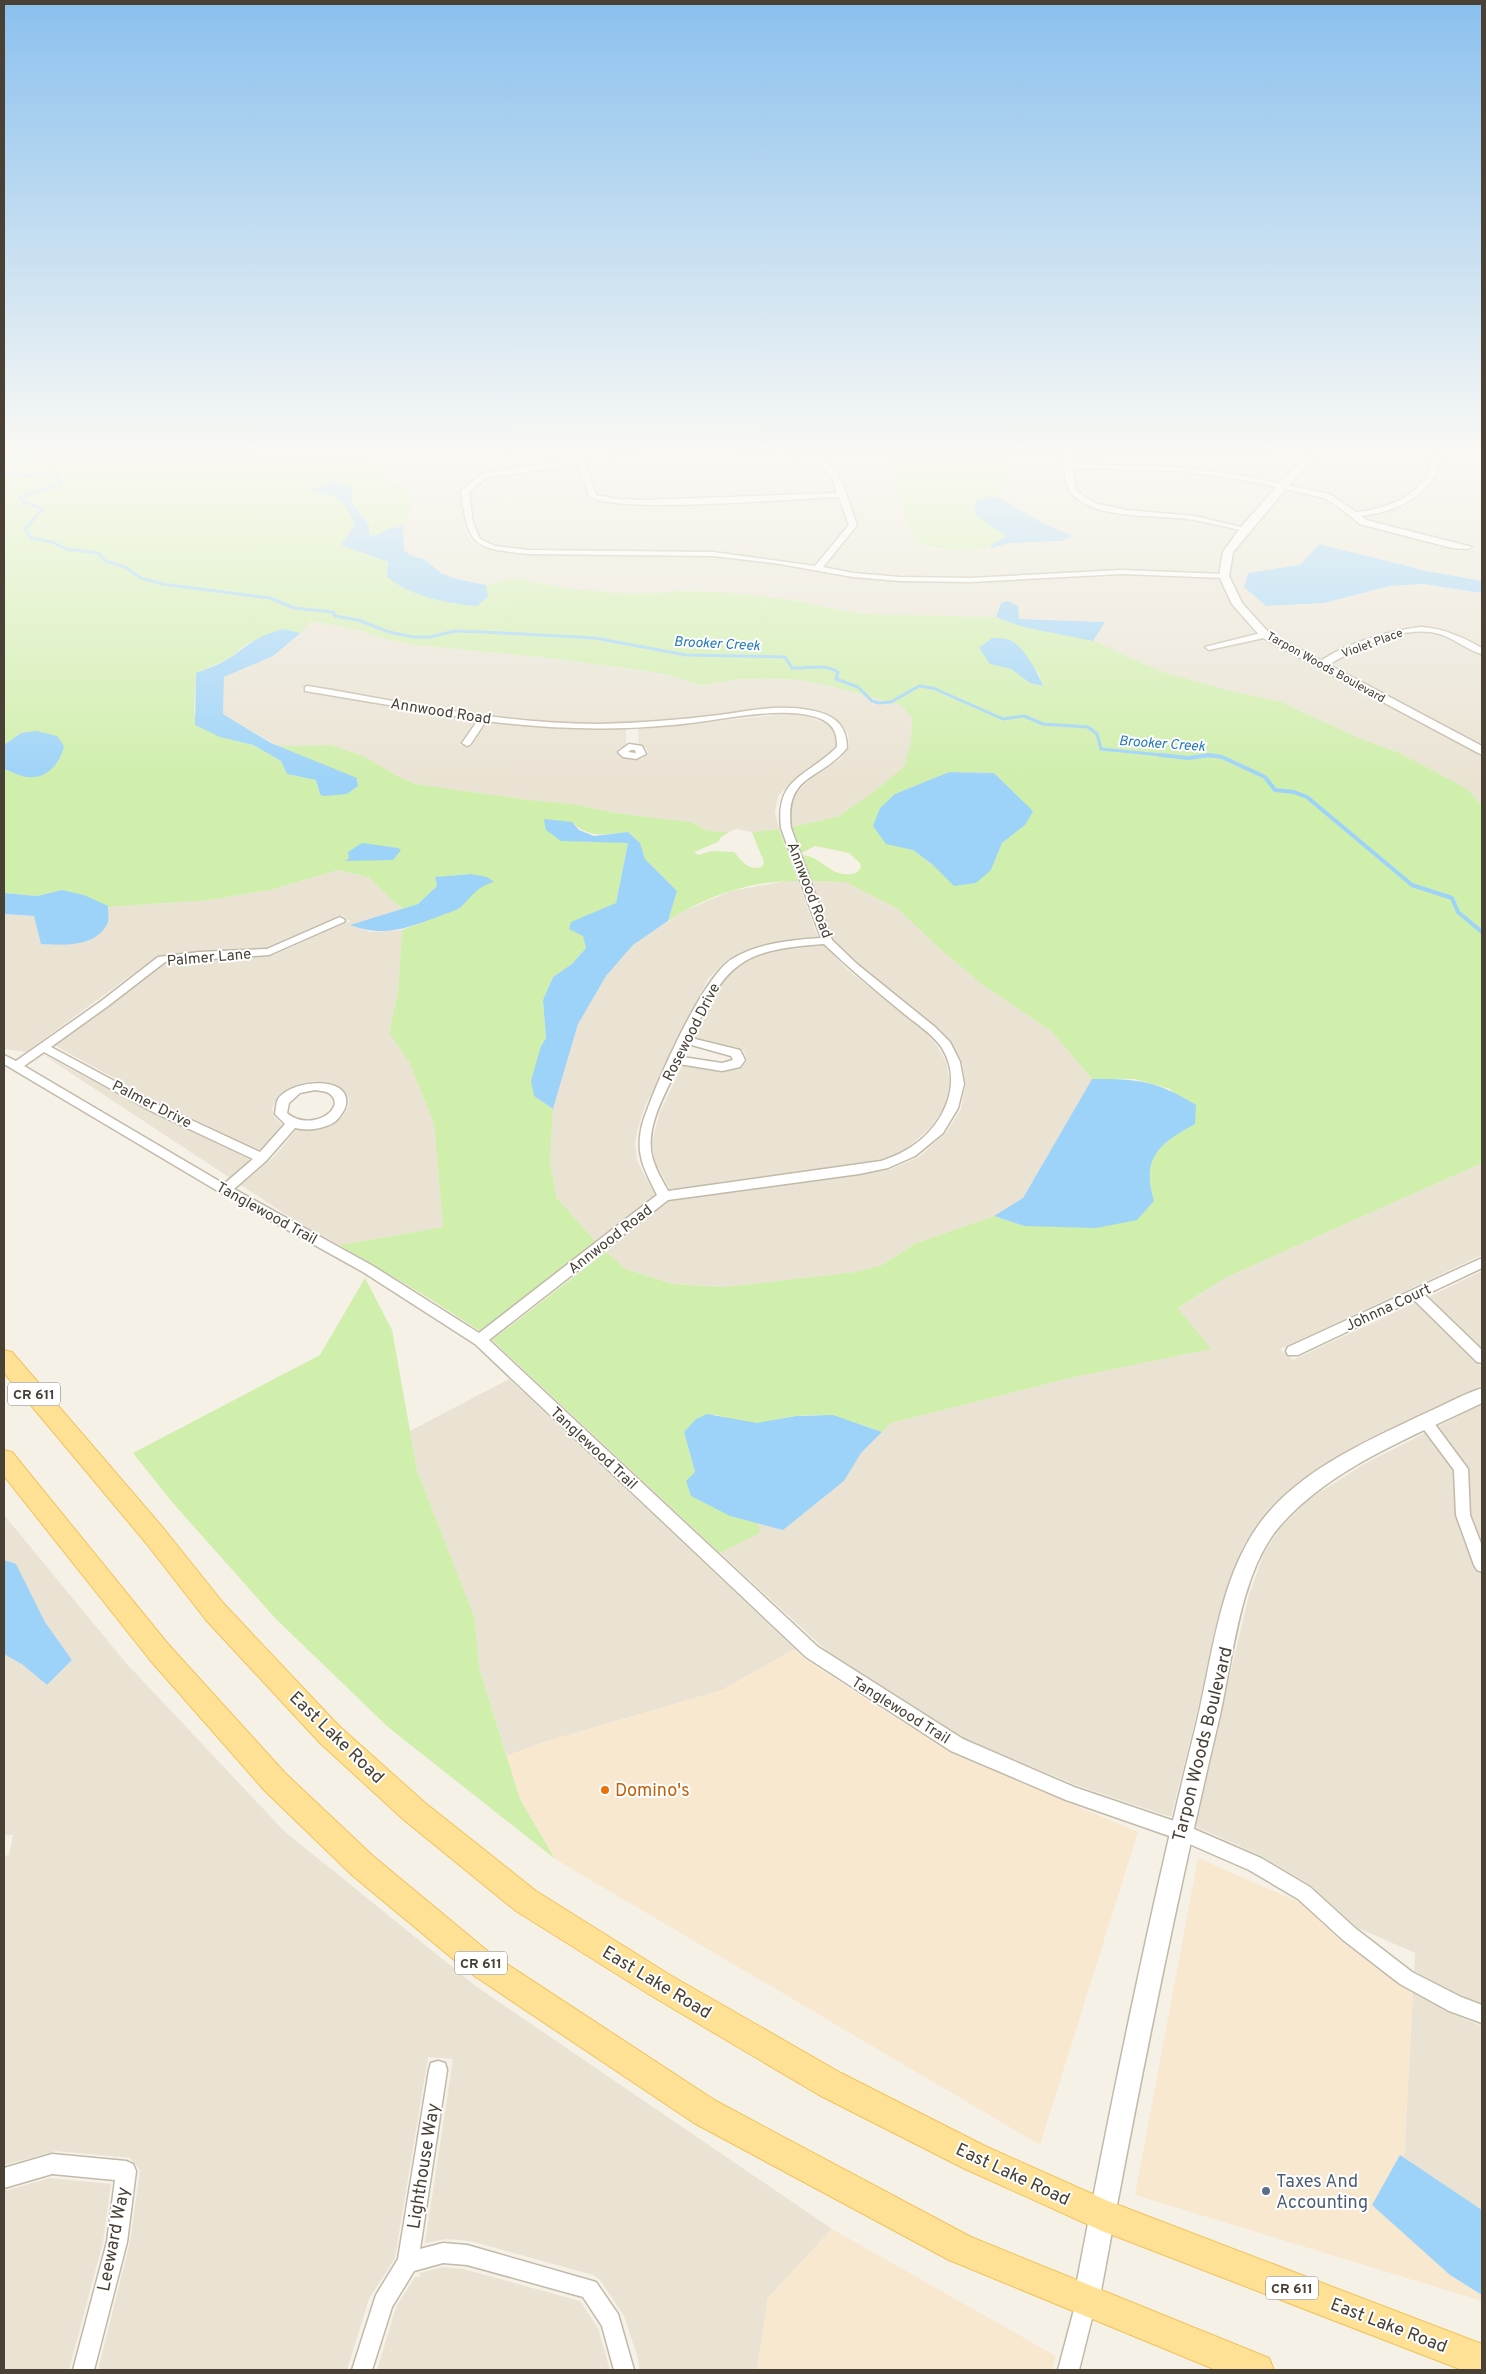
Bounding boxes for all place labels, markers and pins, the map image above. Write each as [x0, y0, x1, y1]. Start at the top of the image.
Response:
place label: Domino's [615, 1780, 690, 1803]
marker: Domino's [599, 1784, 611, 1796]
place label: Taxes And Accounting [1276, 2171, 1368, 2215]
marker: Taxes And Accounting [1260, 2185, 1272, 2197]

